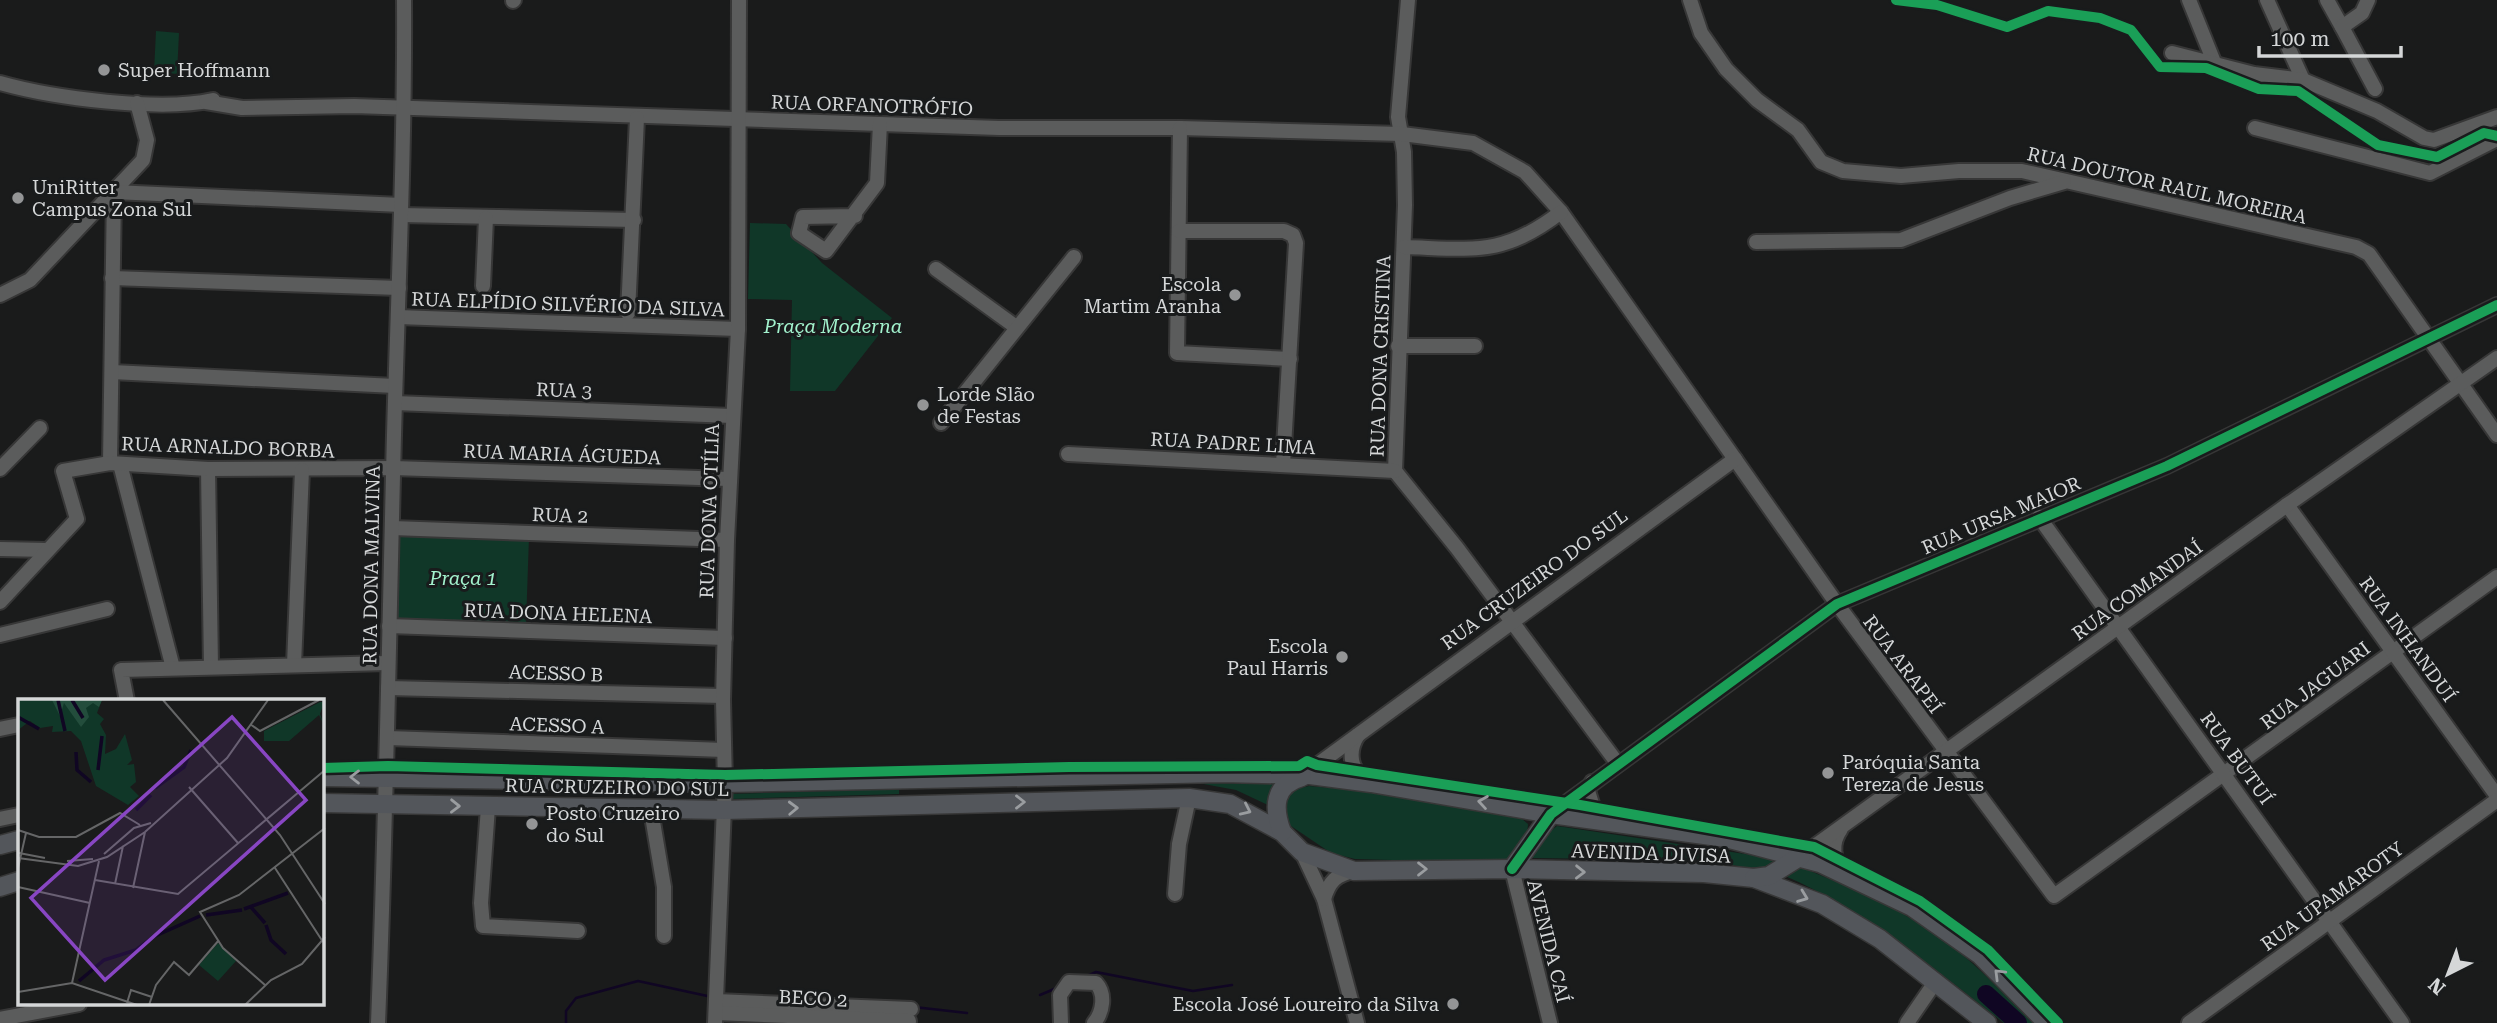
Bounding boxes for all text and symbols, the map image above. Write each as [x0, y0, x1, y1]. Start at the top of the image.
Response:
scale bar [2259, 14, 2401, 58]
text: 100 m [2270, 27, 2330, 51]
place label: Super Hoffmann [118, 59, 270, 82]
marker: Super Hoffmann [96, 62, 112, 78]
street label: RUA ORFANOTRÓFIO [771, 90, 973, 121]
street label: RUA DOUTOR RAUL MOREIRA [2025, 142, 2310, 229]
place label: UniRitter Campus Zona Sul [32, 176, 192, 221]
marker: UniRitter Campus Zona Sul [10, 190, 26, 206]
street label: RUA DONA CRISTINA [1365, 254, 1396, 457]
place label: Escola Martim Aranha [1084, 273, 1222, 318]
marker: Escola Martim Aranha [1227, 287, 1243, 303]
street label: RUA ELPÍDIO SILVÉRIO DA SILVA [411, 288, 726, 321]
park label: Praça Moderna [763, 315, 902, 338]
street label: RUA 3 [536, 378, 592, 403]
place label: Lorde Slão de Festas [937, 383, 1035, 428]
marker: Lorde Slão de Festas [915, 397, 931, 413]
street label: RUA DONA OTÍLIA [695, 422, 724, 599]
street label: RUA PADRE LIMA [1150, 428, 1317, 459]
street label: RUA ARNALDO BORBA [121, 432, 336, 463]
street label: RUA MARIA ÁGUEDA [463, 440, 662, 469]
street label: RUA DONA MALVINA [358, 464, 385, 665]
street label: RUA URSA MAIOR [1918, 472, 2084, 559]
street label: RUA 2 [532, 503, 588, 528]
street label: RUA CRUZEIRO DO SUL [1437, 504, 1632, 655]
street label: RUA COMANDAÍ [2068, 535, 2207, 645]
park label: Praça 1 [428, 567, 497, 590]
street label: RUA INHANDUÍ [2354, 572, 2461, 706]
street label: RUA DONA HELENA [463, 599, 653, 628]
street label: RUA ARAPEÍ [1858, 611, 1947, 718]
place label: Escola Paul Harris [1227, 635, 1329, 680]
street label: RUA JAGUARI [2256, 637, 2375, 734]
marker: Escola Paul Harris [1334, 649, 1350, 665]
street label: ACESSO B [508, 660, 604, 687]
inset map [18, 699, 324, 1006]
street label: RUA BUTUÍ [2195, 708, 2278, 809]
street label: ACESSO A [509, 712, 606, 739]
place label: Paróquia Santa Tereza de Jesus [1842, 751, 1984, 796]
marker: Paróquia Santa Tereza de Jesus [1820, 765, 1836, 781]
one-way arrow [349, 769, 360, 785]
street label: RUA CRUZEIRO DO SUL [505, 774, 729, 801]
one-way arrow [1015, 794, 1026, 810]
one-way arrow [1477, 795, 1489, 810]
one-way arrow [451, 798, 461, 814]
one-way arrow [788, 800, 798, 816]
place label: Posto Cruzeiro do Sul [546, 802, 680, 847]
one-way arrow [1239, 802, 1251, 816]
marker: Posto Cruzeiro do Sul [524, 816, 540, 832]
street label: RUA UPAMAROTY [2257, 837, 2408, 956]
street label: AVENIDA DIVISA [1571, 839, 1732, 868]
one-way arrow [1417, 861, 1428, 877]
one-way arrow [1574, 864, 1585, 879]
street label: AVENIDA CAÍ [1522, 877, 1575, 1005]
one-way arrow [1797, 889, 1809, 903]
north arrow [2413, 939, 2483, 1009]
one-way arrow [1994, 970, 2007, 983]
text: N [2424, 973, 2450, 1000]
street label: BECO 2 [778, 985, 848, 1012]
place label: Escola José Loureiro da Silva [1173, 993, 1440, 1016]
marker: Escola José Loureiro da Silva [1445, 996, 1461, 1012]

